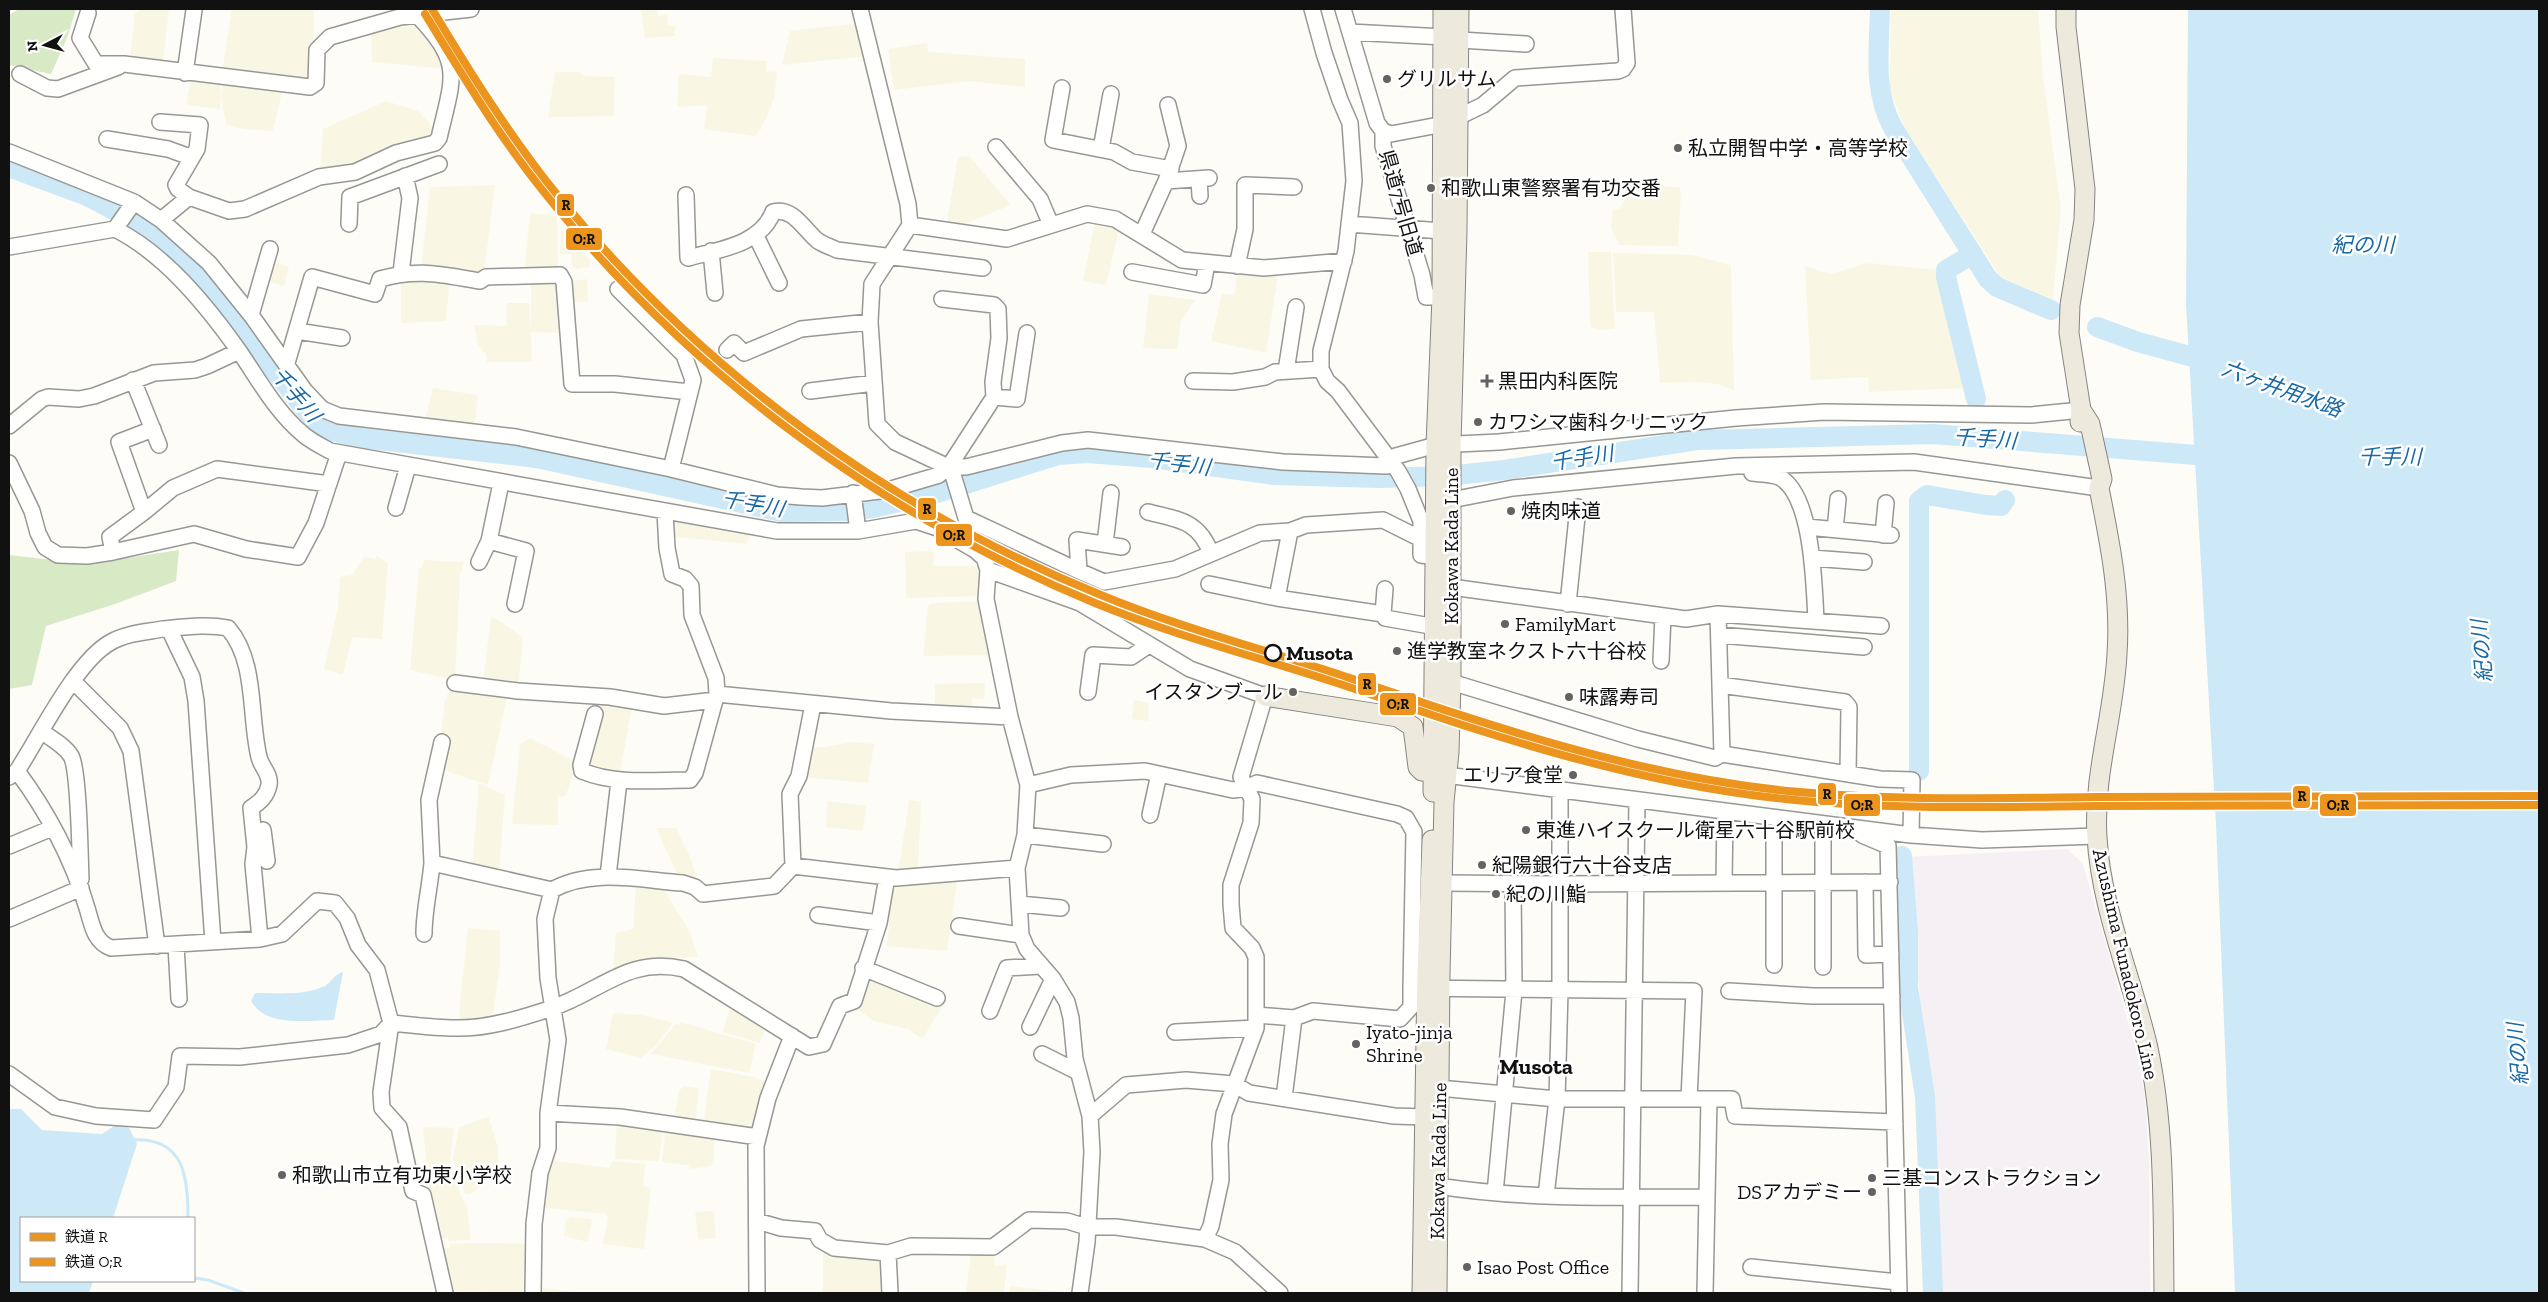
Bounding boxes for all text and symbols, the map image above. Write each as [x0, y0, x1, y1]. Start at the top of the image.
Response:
north arrow [20, 20, 70, 70]
text: N [24, 40, 42, 52]
place label: グリルサム [1397, 67, 1497, 91]
marker: グリルサム [1381, 73, 1393, 85]
place label: 私立開智中学・高等学校 [1688, 136, 1908, 160]
marker: 私立開智中学・高等学校 [1672, 142, 1684, 154]
street label: 県道7号旧道 [1374, 147, 1428, 259]
place label: 和歌山東警察署有功交番 [1441, 176, 1661, 200]
marker: 和歌山東警察署有功交番 [1425, 182, 1437, 194]
line badge: R [556, 193, 575, 217]
text: R [562, 197, 571, 214]
line badge: O;R [565, 227, 603, 251]
text: O;R [573, 231, 595, 248]
water label: 紀の川 [2332, 232, 2396, 257]
water label: 六ヶ井用水路 [2219, 355, 2348, 423]
water label: 千手川 [267, 363, 327, 428]
place label: 黒田内科医院 [1498, 369, 1618, 393]
marker: 黒田内科医院 [1480, 374, 1494, 388]
place label: カワシマ歯科クリニック [1488, 410, 1708, 434]
marker: カワシマ歯科クリニック [1472, 416, 1484, 428]
water label: 千手川 [1953, 424, 2019, 453]
water label: 千手川 [1549, 440, 1617, 475]
water label: 千手川 [2359, 444, 2423, 469]
water label: 千手川 [1146, 447, 1214, 480]
street label: Kokawa Kada Line [1439, 468, 1463, 624]
water label: 千手川 [720, 486, 788, 522]
line badge: R [917, 497, 937, 521]
place label: 焼肉味道 [1521, 499, 1601, 523]
text: R [923, 501, 932, 518]
marker: 焼肉味道 [1505, 505, 1517, 517]
line badge: O;R [935, 523, 973, 547]
text: O;R [943, 527, 965, 544]
place label: FamilyMart [1515, 612, 1616, 636]
water label: 紀の川 [2466, 617, 2497, 684]
marker: FamilyMart [1499, 618, 1511, 630]
place label: 進学教室ネクスト六十谷校 [1407, 639, 1646, 663]
place label: Musota [1286, 641, 1353, 665]
marker: Musota [1264, 644, 1282, 662]
marker: 進学教室ネクスト六十谷校 [1391, 645, 1403, 657]
line badge: R [1357, 672, 1377, 696]
text: R [1363, 676, 1372, 693]
place label: イスタンブール [1144, 680, 1283, 704]
place label: 味露寿司 [1579, 685, 1659, 709]
marker: イスタンブール [1287, 686, 1299, 698]
marker: 味露寿司 [1563, 691, 1575, 703]
line badge: O;R [1379, 692, 1417, 716]
text: O;R [1387, 696, 1409, 713]
place label: エリア食堂 [1463, 763, 1563, 787]
marker: エリア食堂 [1567, 769, 1579, 781]
line badge: R [1817, 782, 1837, 806]
line badge: R [2292, 785, 2311, 809]
text: R [1823, 786, 1832, 803]
text: R [2298, 788, 2307, 805]
line badge: O;R [1843, 793, 1881, 817]
line badge: O;R [2319, 793, 2357, 817]
text: O;R [1851, 797, 1873, 814]
text: O;R [2327, 797, 2349, 814]
place label: 東進ハイスクール衛星六十谷駅前校 [1536, 818, 1855, 842]
marker: 東進ハイスクール衛星六十谷駅前校 [1520, 824, 1532, 836]
street label: Azushima Funadokoro Line [2088, 846, 2164, 1082]
place label: 紀陽銀行六十谷支店 [1492, 853, 1672, 877]
marker: 紀陽銀行六十谷支店 [1476, 859, 1488, 871]
place label: 紀の川鮨 [1506, 882, 1586, 906]
marker: 紀の川鮨 [1490, 888, 1502, 900]
place label: Iyato-jinja Shrine [1366, 1020, 1453, 1067]
water label: 紀の川 [2502, 1020, 2533, 1087]
marker: Iyato-jinja Shrine [1350, 1038, 1362, 1050]
district label: Musota [1499, 1053, 1573, 1080]
street label: Kokawa Kada Line [1425, 1082, 1451, 1240]
place label: 和歌山市立有功東小学校 [292, 1163, 512, 1187]
place label: 三基コンストラクション [1882, 1166, 2102, 1190]
marker: 和歌山市立有功東小学校 [276, 1169, 288, 1181]
marker: 三基コンストラクション [1866, 1172, 1878, 1184]
place label: DSアカデミー [1737, 1180, 1862, 1204]
marker: DSアカデミー [1866, 1186, 1878, 1198]
legend [20, 1217, 195, 1282]
text: 鉄道 R [65, 1228, 108, 1246]
text: 鉄道 O;R [65, 1253, 123, 1271]
place label: Isao Post Office [1477, 1255, 1609, 1279]
marker: Isao Post Office [1461, 1261, 1473, 1273]

